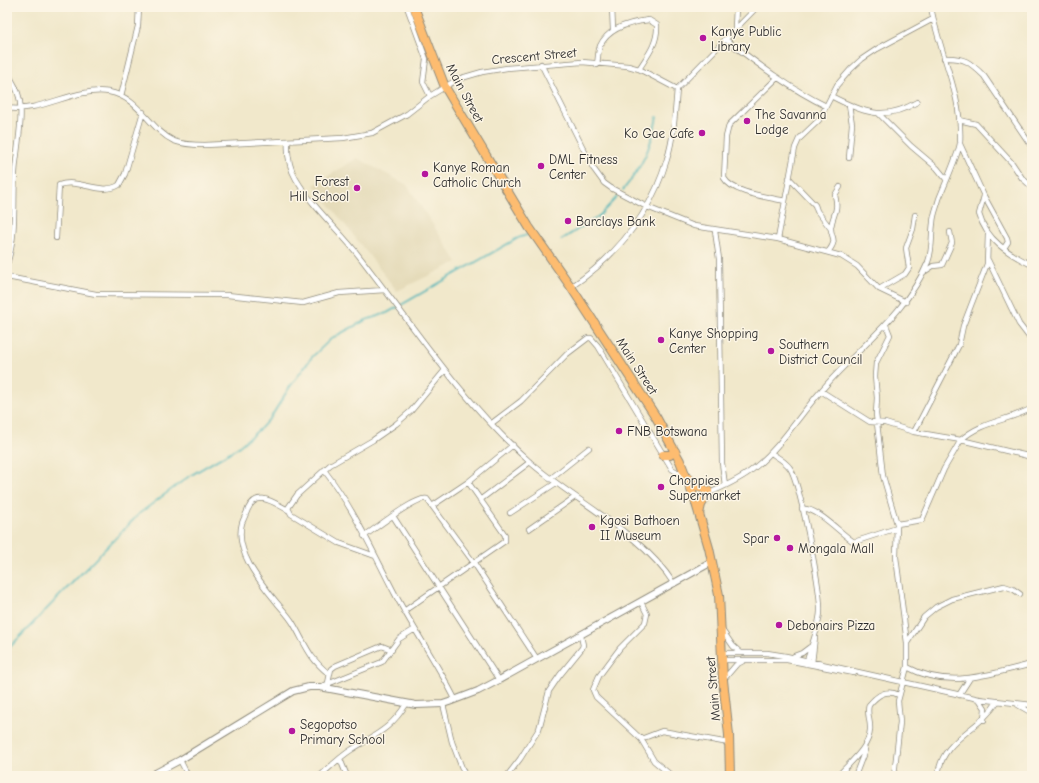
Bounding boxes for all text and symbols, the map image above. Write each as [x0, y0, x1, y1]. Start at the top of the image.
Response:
place label: Kanye Public Library [711, 24, 782, 54]
marker: Kanye Public Library [698, 33, 708, 43]
street label: Crescent Street [491, 45, 578, 67]
street label: Main Street [443, 61, 487, 126]
place label: The Savanna Lodge [755, 107, 826, 137]
marker: The Savanna Lodge [742, 116, 752, 126]
place label: Ko Gae Cafe [624, 126, 694, 141]
marker: Ko Gae Cafe [697, 128, 707, 138]
place label: DML Fitness Center [549, 152, 618, 182]
place label: Kanye Roman Catholic Church [433, 160, 521, 190]
marker: DML Fitness Center [536, 161, 546, 171]
marker: Kanye Roman Catholic Church [420, 169, 430, 179]
place label: Forest Hill School [290, 174, 350, 204]
marker: Forest Hill School [352, 183, 362, 193]
place label: Barclays Bank [576, 214, 656, 229]
marker: Barclays Bank [563, 216, 573, 226]
place label: Kanye Shopping Center [669, 326, 759, 356]
street label: Main Street [613, 335, 662, 398]
marker: Kanye Shopping Center [656, 335, 666, 345]
place label: Southern District Council [779, 337, 862, 367]
marker: Southern District Council [766, 346, 776, 356]
place label: FNB Botswana [627, 424, 708, 439]
marker: FNB Botswana [614, 426, 624, 436]
place label: Choppies Supermarket [669, 473, 742, 503]
marker: Choppies Supermarket [656, 482, 666, 492]
place label: Kgosi Bathoen II Museum [600, 513, 680, 543]
marker: Kgosi Bathoen II Museum [587, 522, 597, 532]
place label: Spar [743, 531, 770, 546]
marker: Spar [772, 533, 782, 543]
place label: Mongala Mall [798, 541, 874, 556]
marker: Mongala Mall [785, 543, 795, 553]
place label: Debonairs Pizza [787, 618, 875, 633]
marker: Debonairs Pizza [774, 620, 784, 630]
street label: Main Street [703, 655, 723, 722]
place label: Segopotso Primary School [300, 717, 385, 747]
marker: Segopotso Primary School [287, 726, 297, 736]

